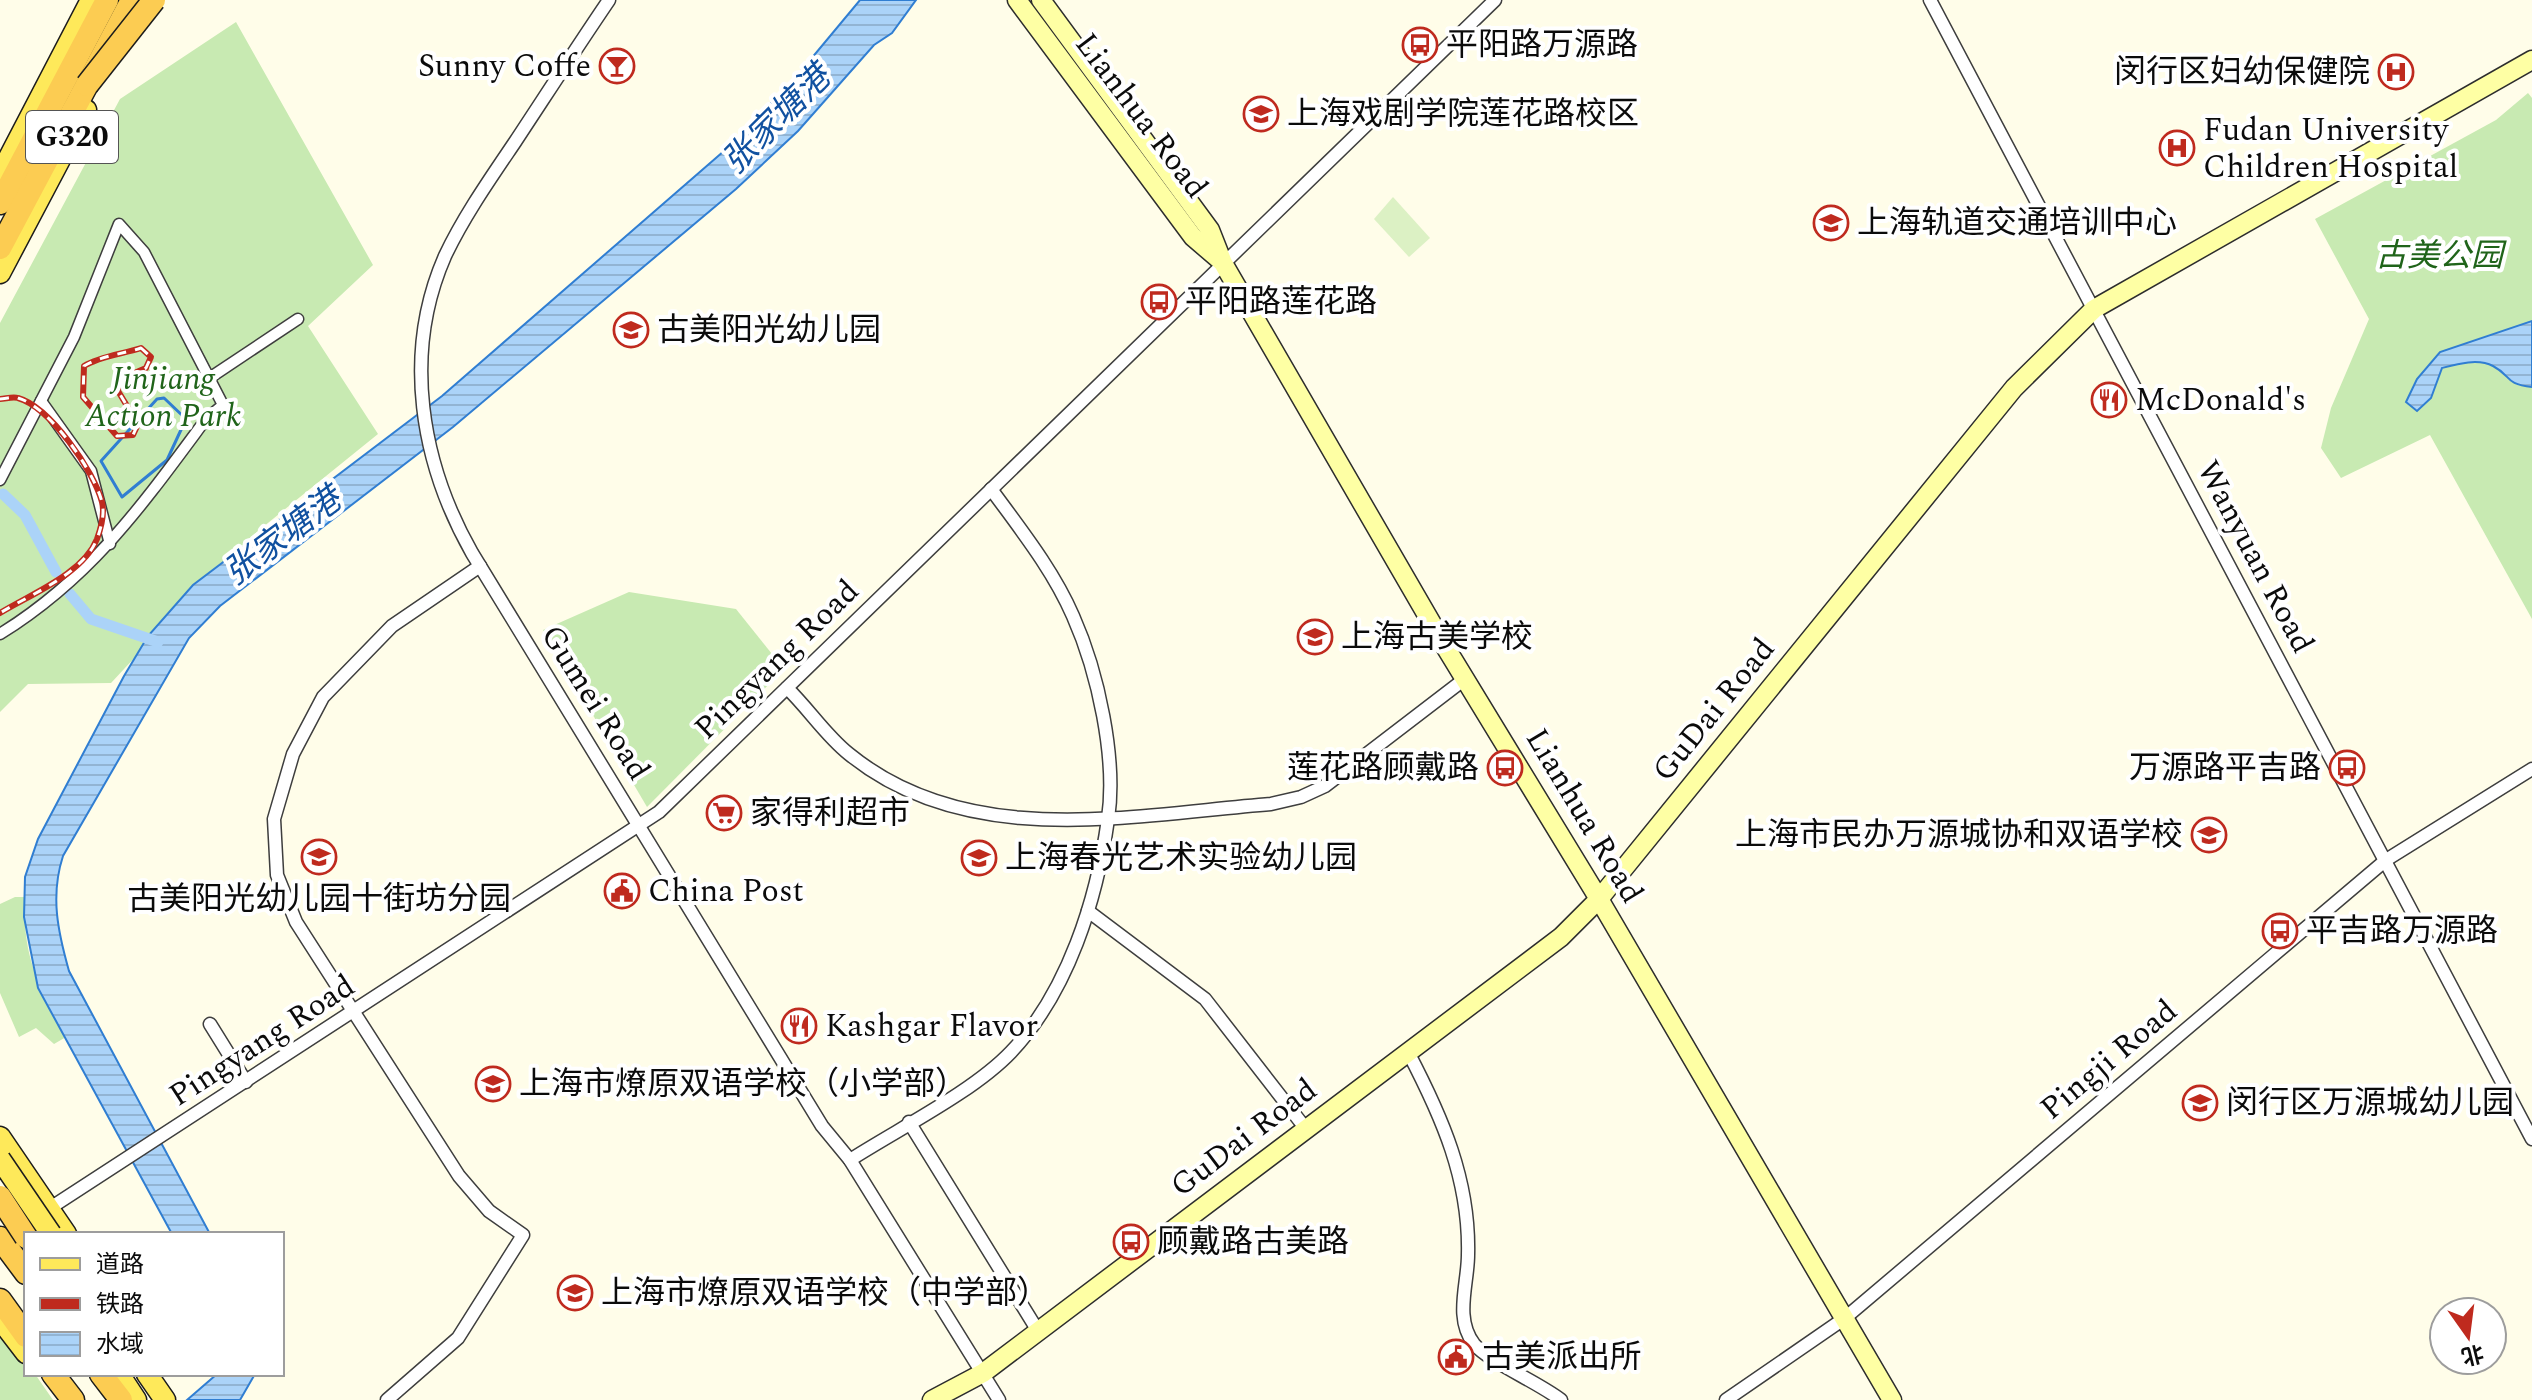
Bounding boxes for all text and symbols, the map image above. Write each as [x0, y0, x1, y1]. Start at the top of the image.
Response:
place label: 平阳路万源路 [1446, 21, 1638, 70]
street label: Lianhua Road [1062, 23, 1220, 209]
bus stop icon: 平阳路万源路 [1401, 26, 1439, 64]
place label: Sunny Coffe [418, 42, 591, 91]
bar icon: Sunny Coffe [598, 47, 636, 85]
place label: 闵行区妇幼保健院 [2114, 48, 2370, 97]
water label: 张家塘港 [711, 51, 846, 186]
hospital icon: 闵行区妇幼保健院 [2377, 53, 2415, 91]
place label: 上海戏剧学院莲花路校区 [1287, 90, 1639, 139]
school or university icon: 上海戏剧学院莲花路校区 [1242, 95, 1280, 133]
place label: Fudan University Children Hospital [2203, 106, 2458, 192]
road number: G320 [26, 111, 118, 163]
hospital icon: Fudan University Children Hospital [2158, 129, 2196, 167]
place label: 上海轨道交通培训中心 [1857, 199, 2177, 248]
school or university icon: 上海轨道交通培训中心 [1812, 204, 1850, 242]
park label: 古美公园 [2375, 232, 2507, 281]
place label: 平阳路莲花路 [1185, 278, 1377, 327]
bus stop icon: 平阳路莲花路 [1140, 283, 1178, 321]
place label: 古美阳光幼儿园 [657, 306, 881, 355]
school or university icon: 古美阳光幼儿园 [612, 311, 650, 349]
park label: Jinjiang Action Park [84, 355, 241, 441]
place label: McDonald's [2135, 376, 2306, 425]
restaurant icon: McDonald's [2090, 381, 2128, 419]
street label: Wanyuan Road [2184, 452, 2326, 662]
water label: 张家塘港 [213, 473, 356, 599]
street label: Pingyang Road [683, 568, 871, 752]
place label: 上海古美学校 [1341, 613, 1533, 662]
street label: Gumei Road [528, 616, 662, 790]
school or university icon: 上海古美学校 [1296, 618, 1334, 656]
street label: GuDai Road [1640, 627, 1788, 793]
street label: Lianhua Road [1512, 719, 1656, 913]
place label: 莲花路顾戴路 [1287, 744, 1479, 793]
place label: 万源路平吉路 [2129, 744, 2321, 793]
bus stop icon: 莲花路顾戴路 [1486, 749, 1524, 787]
bus stop icon: 万源路平吉路 [2328, 749, 2366, 787]
place label: 家得利超市 [750, 789, 910, 838]
supermarket icon: 家得利超市 [705, 794, 743, 832]
place label: 上海市民办万源城协和双语学校 [1735, 811, 2183, 860]
school or university icon: 上海市民办万源城协和双语学校 [2190, 816, 2228, 854]
place label: 上海春光艺术实验幼儿园 [1005, 834, 1357, 883]
school or university icon: 古美阳光幼儿园十街坊分园 [300, 838, 338, 876]
school or university icon: 上海春光艺术实验幼儿园 [960, 839, 998, 877]
place label: China Post [648, 867, 804, 916]
public building icon: China Post [603, 872, 641, 910]
place label: 古美阳光幼儿园十街坊分园 [127, 875, 511, 924]
place label: 平吉路万源路 [2306, 907, 2498, 956]
bus stop icon: 平吉路万源路 [2261, 912, 2299, 950]
street label: Pingyang Road [159, 962, 365, 1120]
street label: Pingji Road [2029, 988, 2189, 1132]
place label: Kashgar Flavor [825, 1002, 1038, 1051]
restaurant icon: Kashgar Flavor [780, 1007, 818, 1045]
place label: 上海市燎原双语学校（小学部） [519, 1060, 967, 1109]
school or university icon: 上海市燎原双语学校（小学部） [474, 1065, 512, 1103]
street label: GuDai Road [1160, 1066, 1328, 1210]
place label: 闵行区万源城幼儿园 [2226, 1079, 2514, 1128]
school or university icon: 闵行区万源城幼儿园 [2181, 1084, 2219, 1122]
place label: 顾戴路古美路 [1157, 1218, 1349, 1267]
bus stop icon: 顾戴路古美路 [1112, 1223, 1150, 1261]
legend [24, 1232, 284, 1376]
text: 道路 [96, 1247, 144, 1283]
place label: 上海市燎原双语学校（中学部） [601, 1269, 1049, 1318]
school or university icon: 上海市燎原双语学校（中学部） [556, 1274, 594, 1312]
text: 铁路 [96, 1287, 144, 1323]
north arrow [2428, 1296, 2508, 1376]
text: 水域 [96, 1327, 144, 1363]
place label: 古美派出所 [1482, 1333, 1642, 1382]
text: 北 [2458, 1335, 2487, 1373]
public building icon: 古美派出所 [1437, 1338, 1475, 1376]

